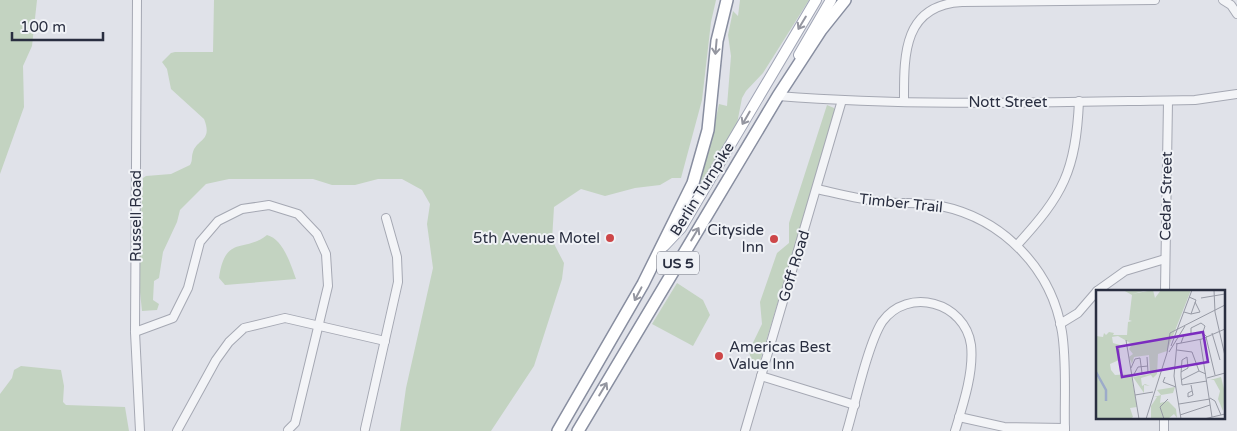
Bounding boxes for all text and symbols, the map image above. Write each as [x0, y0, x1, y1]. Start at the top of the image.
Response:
scale bar [12, 10, 104, 42]
one-way arrow [797, 15, 807, 29]
text: 100 m [20, 18, 66, 36]
one-way arrow [711, 39, 721, 55]
street label: Nott Street [968, 93, 1048, 111]
one-way arrow [740, 110, 750, 125]
street label: Berlin Turnpike [666, 139, 738, 239]
street label: Cedar Street [1156, 151, 1176, 241]
street label: Russell Road [127, 170, 145, 262]
street label: Timber Trail [858, 190, 944, 216]
place label: Cityside Inn [707, 221, 764, 256]
one-way arrow [690, 228, 700, 242]
street label: Goff Road [775, 228, 813, 304]
place label: 5th Avenue Motel [473, 229, 600, 247]
marker: 5th Avenue Motel [604, 232, 616, 244]
marker: Cityside Inn [768, 233, 780, 245]
road number: US 5 [657, 252, 699, 274]
one-way arrow [632, 286, 642, 300]
inset map [1096, 290, 1224, 418]
place label: Americas Best Value Inn [729, 338, 831, 373]
marker: Americas Best Value Inn [713, 350, 725, 362]
one-way arrow [598, 383, 608, 397]

